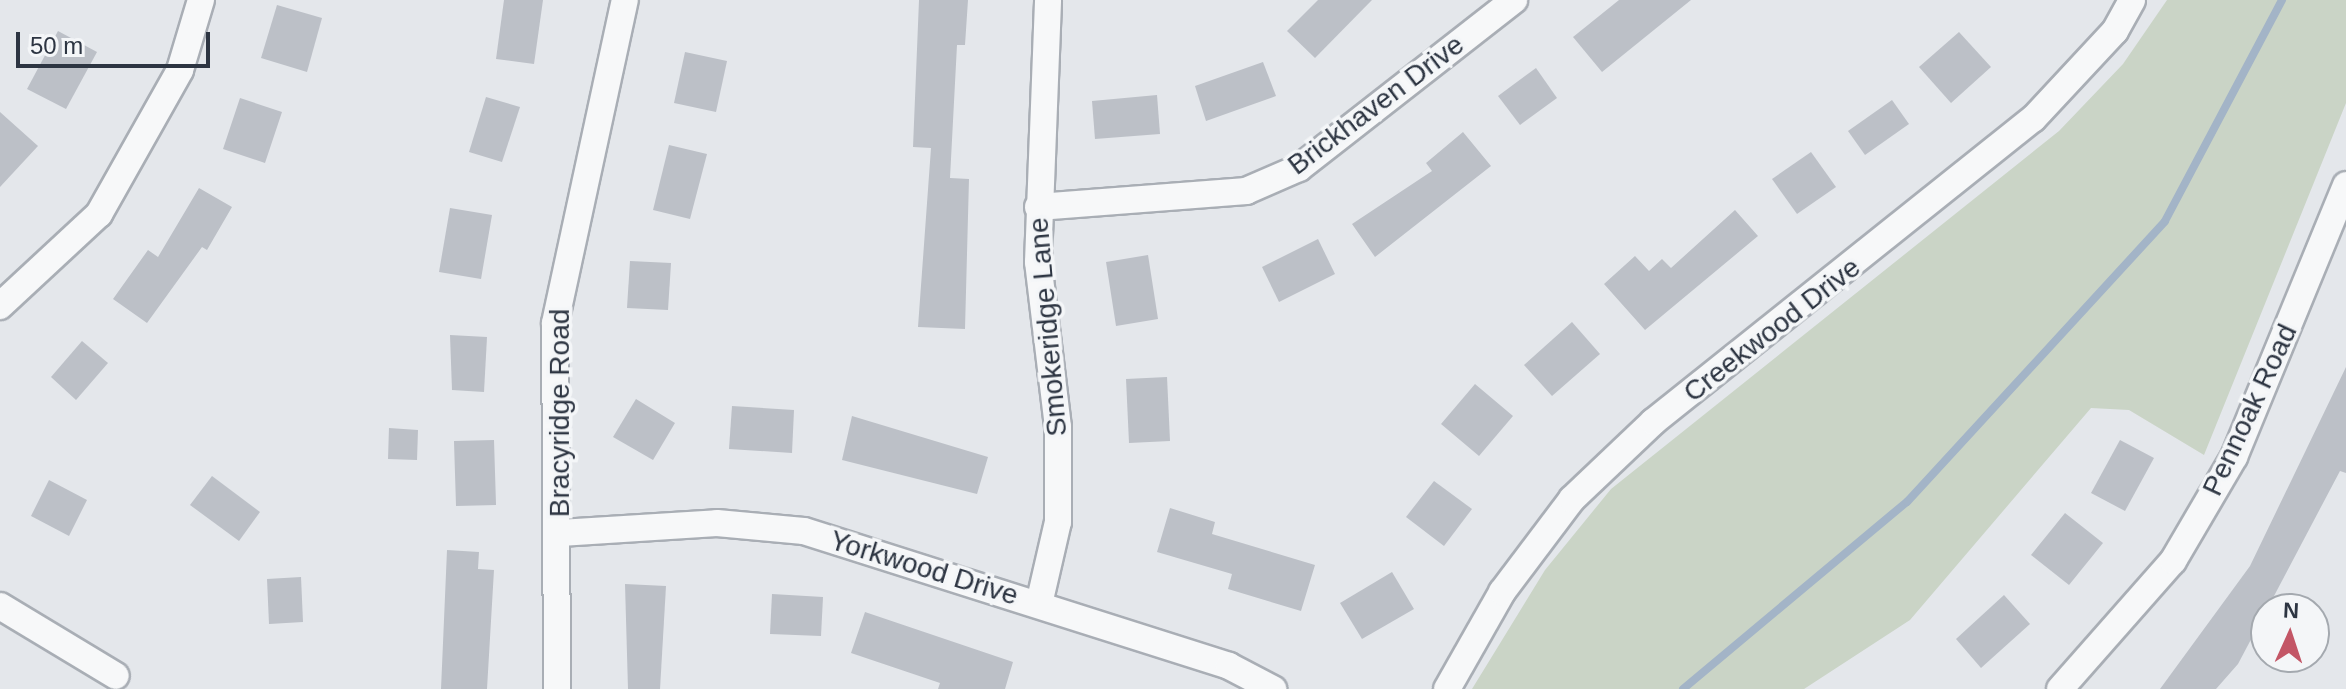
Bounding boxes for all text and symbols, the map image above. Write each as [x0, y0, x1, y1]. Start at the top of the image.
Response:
scale bar [20, 16, 214, 66]
street label: Brickhaven Drive [1281, 28, 1471, 182]
text: 50 m [30, 32, 83, 59]
street label: Smokeridge Lane [1022, 216, 1074, 438]
street label: Creekwood Drive [1677, 251, 1867, 409]
street label: Bracyridge Road [543, 309, 577, 517]
street label: Pennoak Road [2196, 319, 2304, 501]
street label: Yorkwood Drive [826, 523, 1022, 613]
north arrow [2250, 593, 2330, 673]
text: N [2283, 598, 2300, 623]

